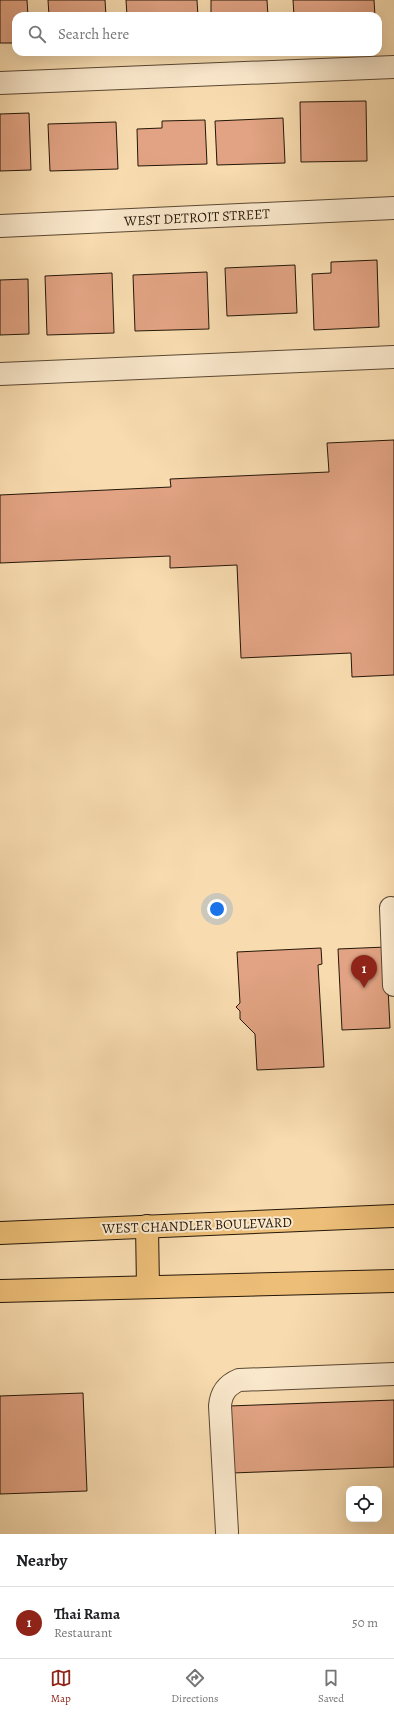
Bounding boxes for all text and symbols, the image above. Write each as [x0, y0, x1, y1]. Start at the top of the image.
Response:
search box [12, 12, 382, 56]
icon: search [26, 23, 48, 45]
text: Search here [58, 24, 129, 44]
street label: WEST DETROIT STREET [123, 204, 271, 231]
your location [207, 899, 227, 919]
pin: 1 [351, 955, 377, 988]
street label: WEST CHANDLER BOULEVARD [101, 1213, 292, 1238]
map controls [346, 1486, 382, 1522]
button: locate [346, 1486, 382, 1522]
text: Nearby [16, 1549, 67, 1572]
text: Thai Rama [54, 1604, 120, 1624]
text: 1 [27, 1614, 31, 1631]
text: 50 m [352, 1614, 378, 1631]
text: Restaurant [54, 1624, 112, 1641]
tab: Map [50, 1667, 72, 1706]
tab: Directions [171, 1667, 219, 1706]
tab: Saved [318, 1667, 344, 1706]

